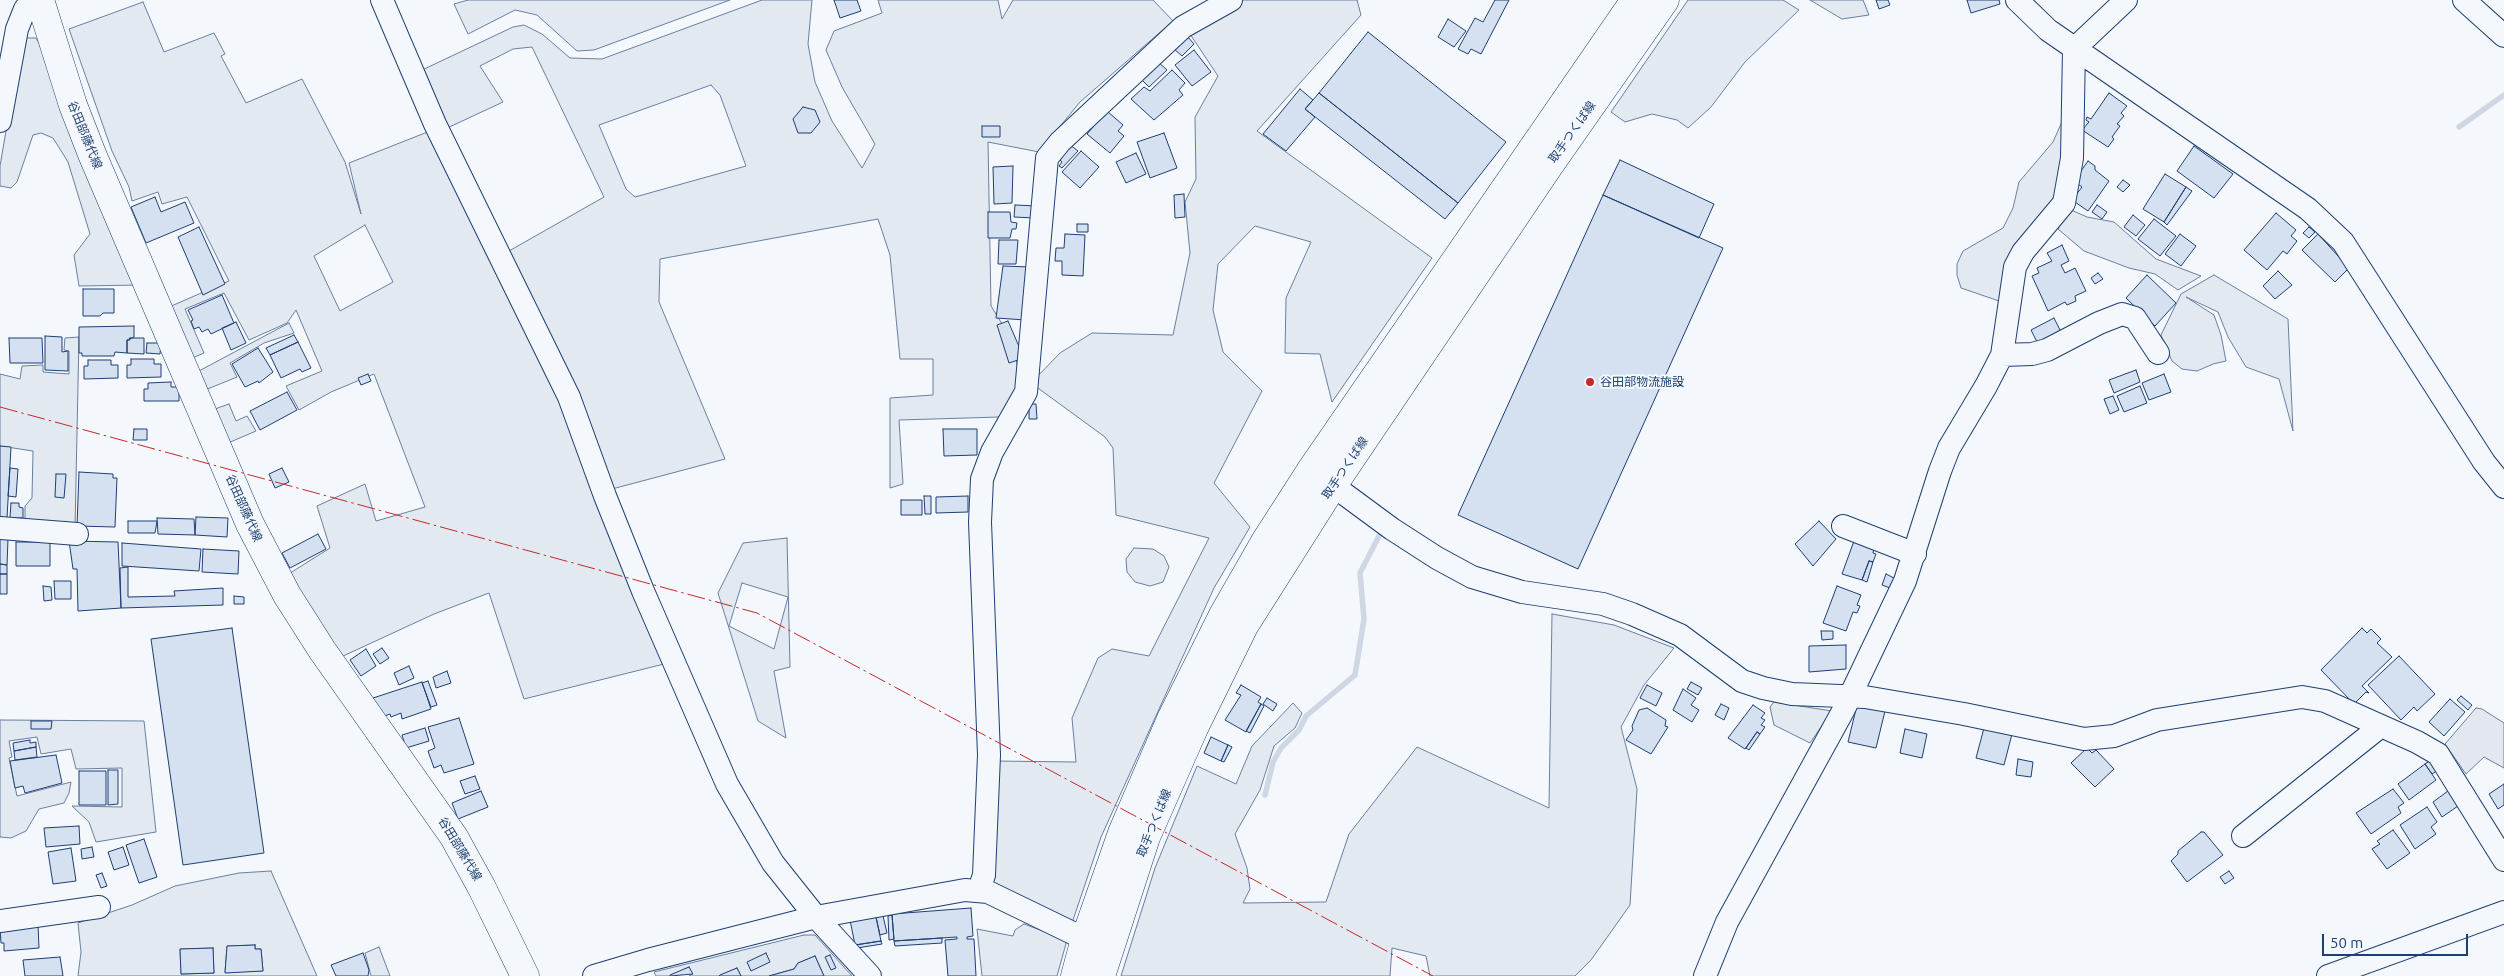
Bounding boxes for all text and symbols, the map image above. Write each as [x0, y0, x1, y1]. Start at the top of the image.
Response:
street label: 取手つくば線 [1545, 98, 1599, 166]
street label: 谷田部藤代線 [65, 99, 105, 171]
place label: 谷田部物流施設 [1600, 375, 1684, 389]
marker: 谷田部物流施設 [1584, 376, 1596, 388]
street label: 取手つくば線 [1319, 434, 1371, 502]
street label: 谷田部藤代線 [223, 472, 265, 544]
street label: 取手つくば線 [1134, 787, 1174, 859]
street label: 谷田部藤代線 [435, 814, 485, 884]
scale bar [2324, 924, 2470, 956]
text: 50 m [2330, 934, 2363, 951]

